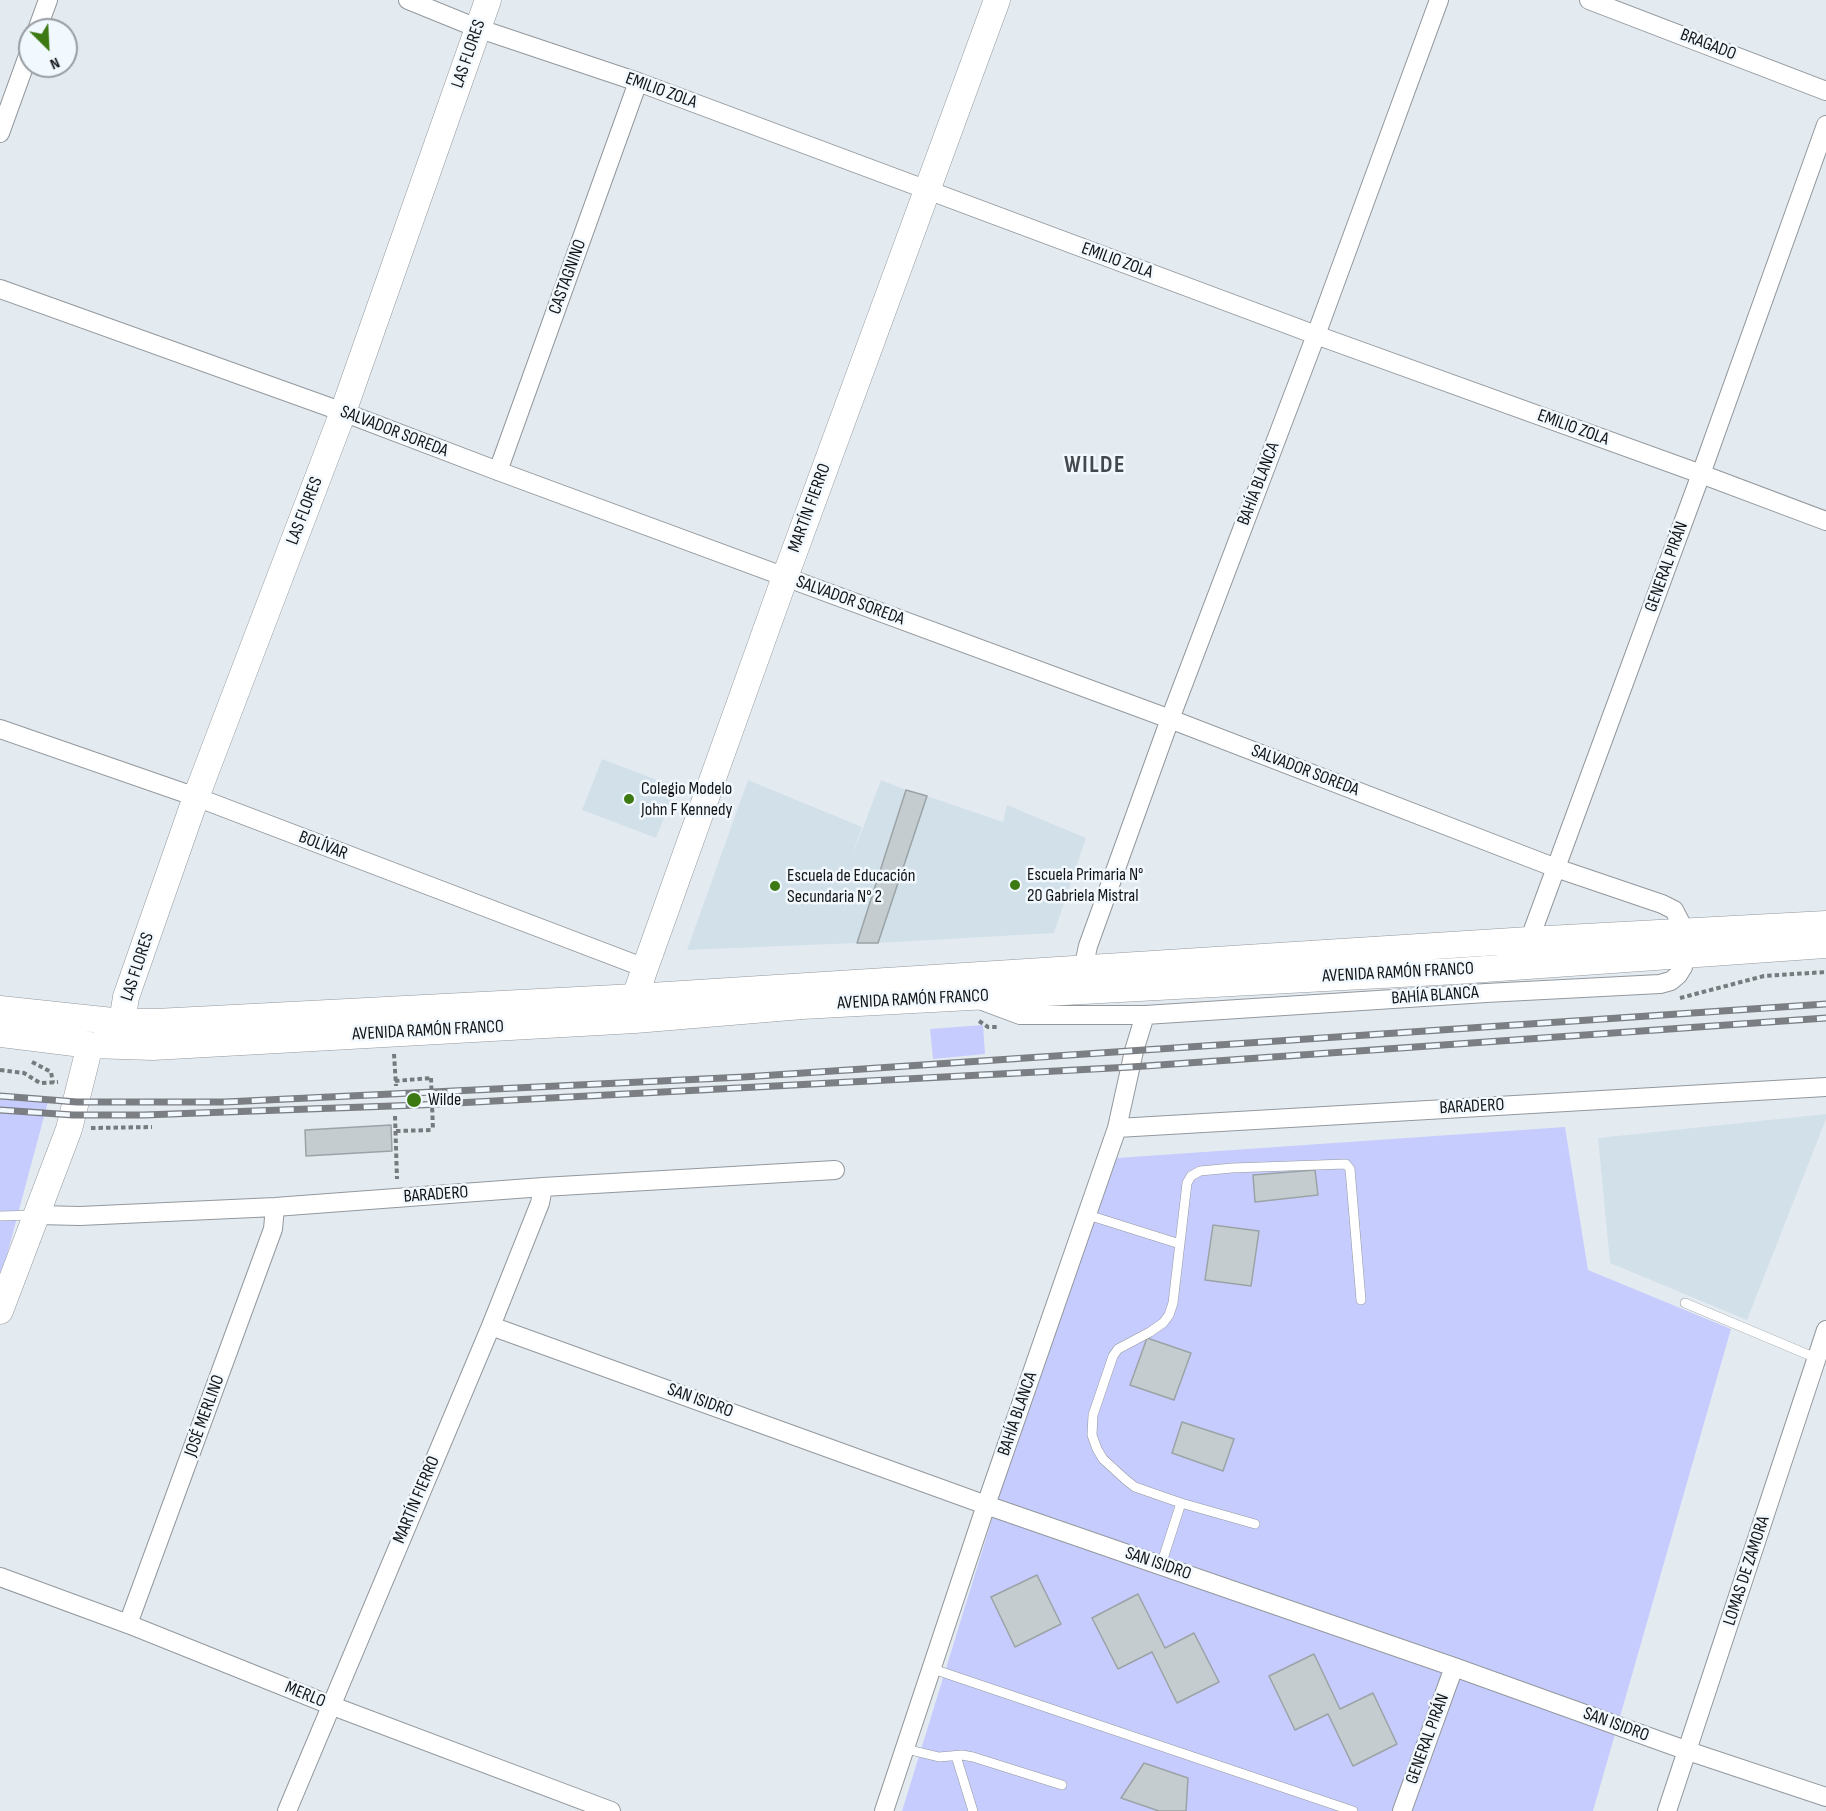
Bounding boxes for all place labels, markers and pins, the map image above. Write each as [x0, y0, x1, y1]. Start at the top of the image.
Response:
place label: Colegio Modelo John F Kennedy [641, 778, 733, 820]
marker: Colegio Modelo John F Kennedy [622, 792, 636, 806]
place label: Escuela Primaria N° 20 Gabriela Mistral [1027, 864, 1143, 906]
place label: Escuela de Educación Secundaria N° 2 [787, 865, 916, 908]
marker: Escuela Primaria N° 20 Gabriela Mistral [1008, 878, 1022, 892]
marker: Escuela de Educación Secundaria N° 2 [768, 879, 782, 893]
place label: Wilde [428, 1089, 461, 1111]
marker: Wilde [405, 1091, 423, 1109]

